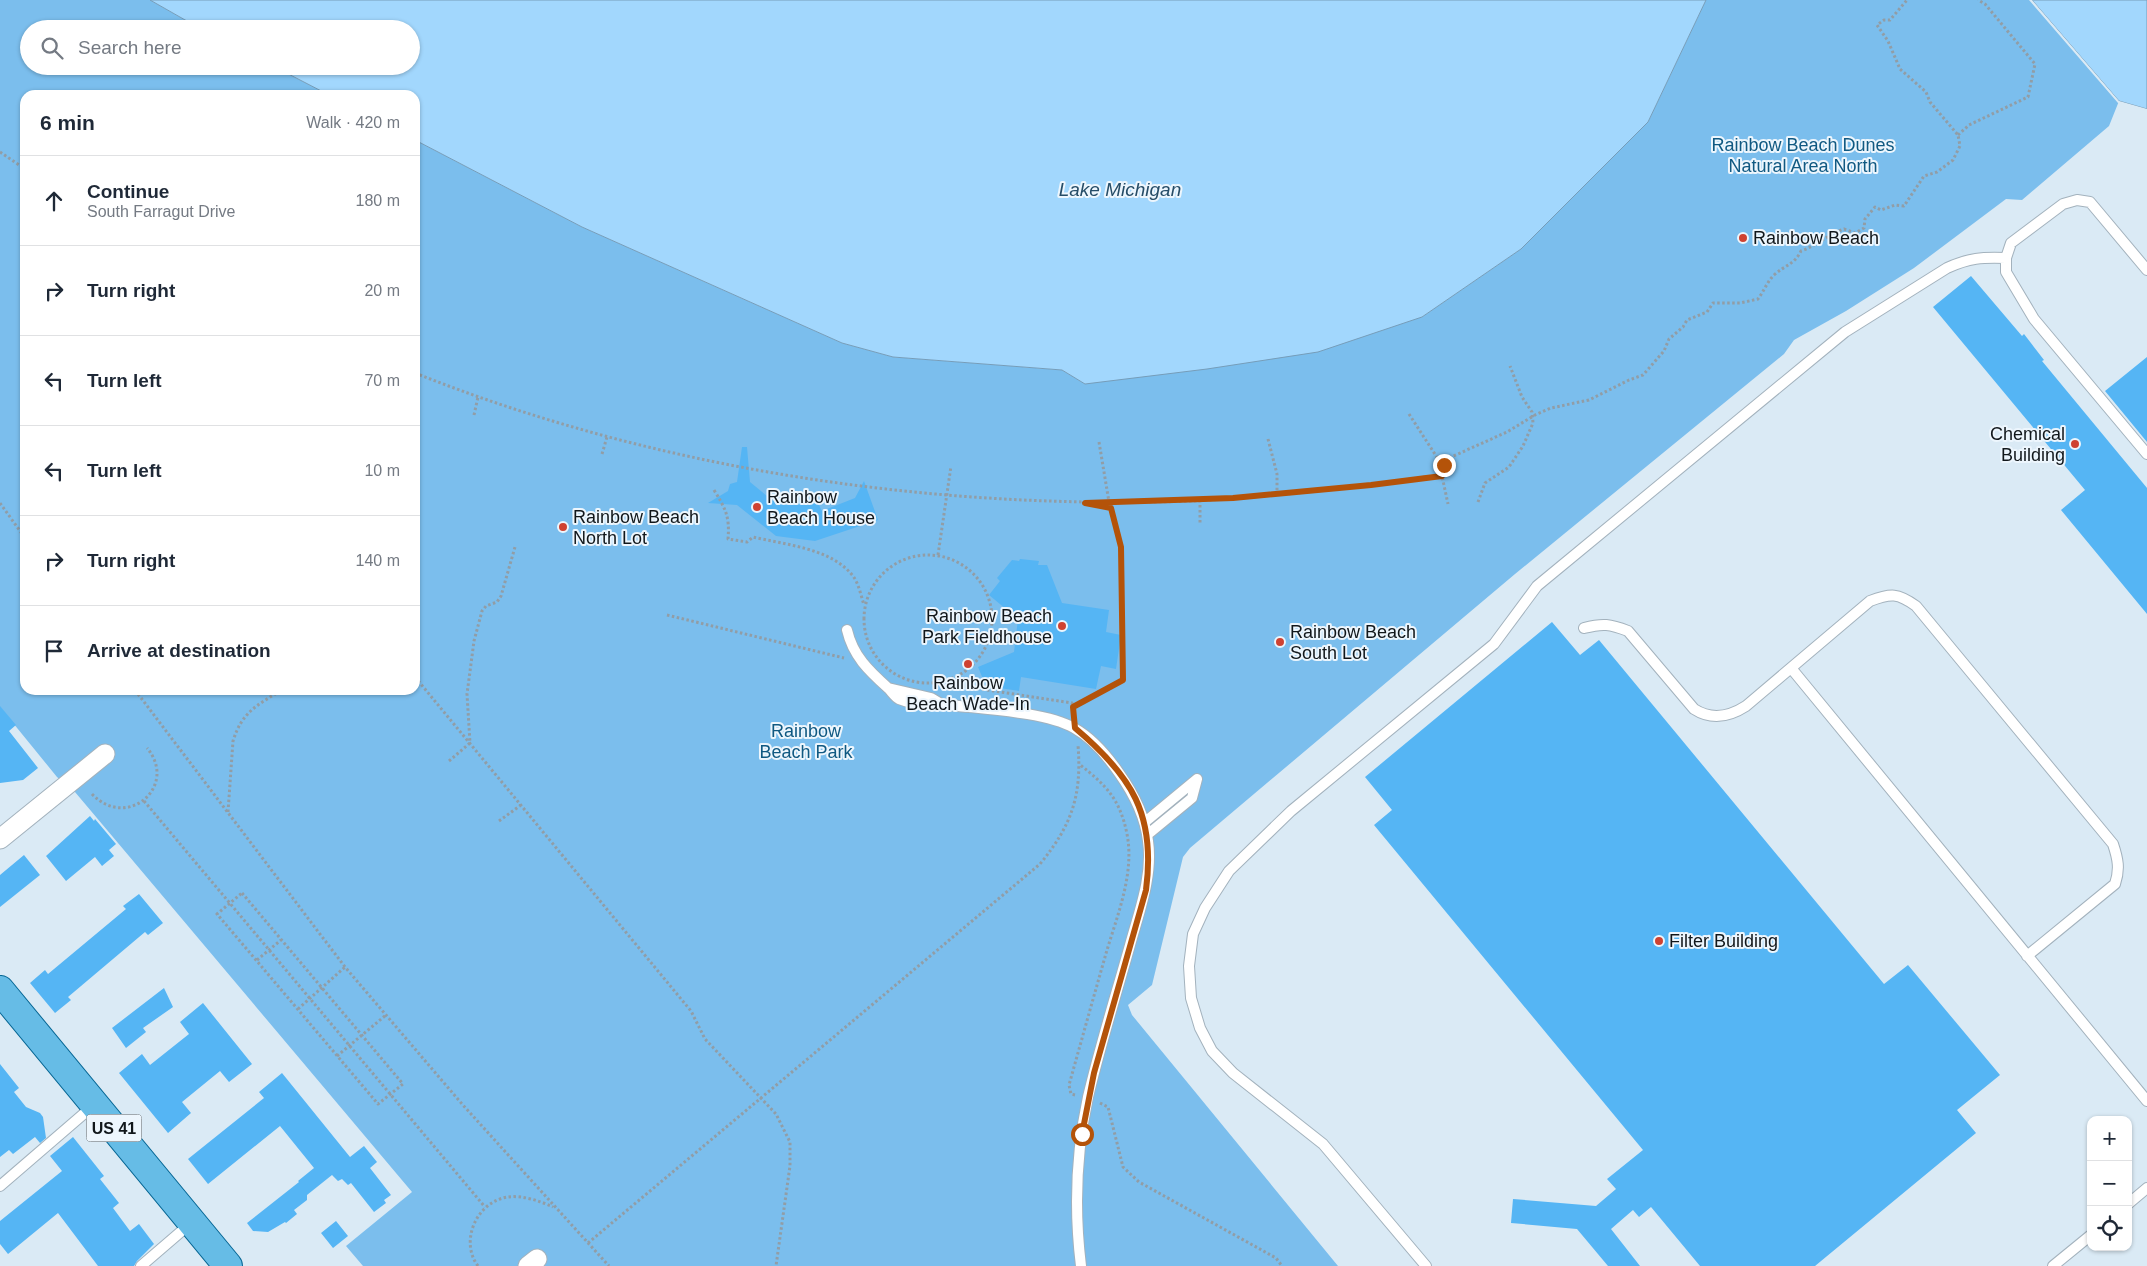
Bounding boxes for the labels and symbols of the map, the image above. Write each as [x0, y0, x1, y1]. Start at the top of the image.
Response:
park label: Rainbow Beach Dunes Natural Area North [1711, 135, 1895, 176]
water label: Lake Michigan [1059, 179, 1181, 200]
place label: Rainbow Beach [1753, 228, 1879, 248]
marker: Rainbow Beach [1737, 232, 1749, 244]
place label: Chemical Building [1990, 424, 2065, 465]
marker: Chemical Building [2069, 438, 2081, 450]
route end [1433, 454, 1456, 477]
place label: Rainbow Beach House [767, 487, 875, 528]
marker: Rainbow Beach House [751, 501, 763, 513]
place label: Rainbow Beach North Lot [573, 507, 699, 548]
marker: Rainbow Beach North Lot [557, 521, 569, 533]
place label: Rainbow Beach Park Fieldhouse [922, 606, 1052, 647]
marker: Rainbow Beach Park Fieldhouse [1056, 620, 1068, 632]
place label: Rainbow Beach South Lot [1290, 622, 1416, 663]
marker: Rainbow Beach South Lot [1274, 636, 1286, 648]
marker: Rainbow Beach Wade-In [962, 658, 974, 670]
place label: Rainbow Beach Wade-In [906, 673, 1030, 714]
park label: Rainbow Beach Park [759, 721, 854, 762]
place label: Filter Building [1669, 931, 1778, 951]
marker: Filter Building [1653, 935, 1665, 947]
road number: US 41 [86, 1114, 142, 1142]
route start [1071, 1123, 1094, 1146]

